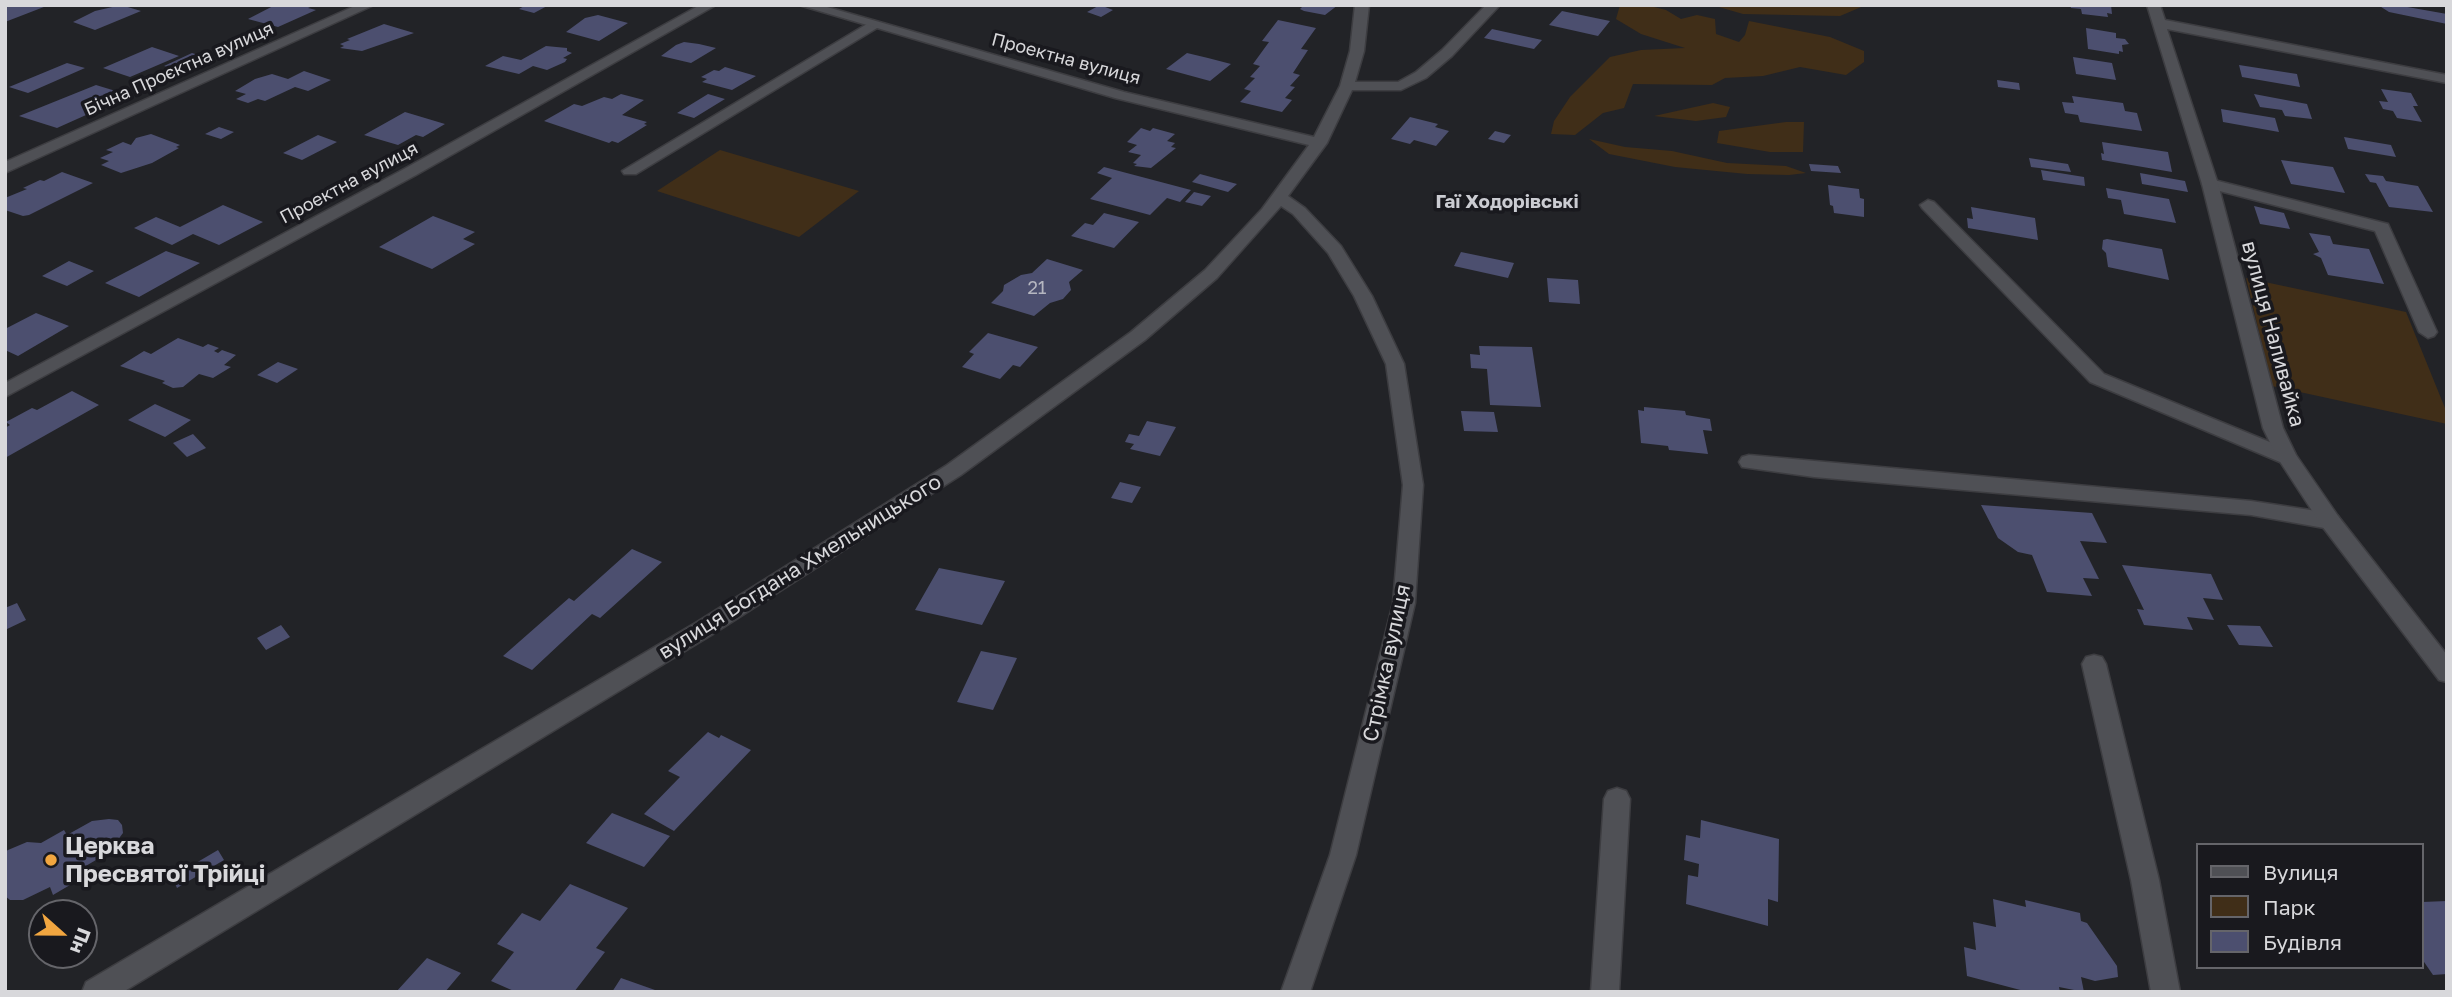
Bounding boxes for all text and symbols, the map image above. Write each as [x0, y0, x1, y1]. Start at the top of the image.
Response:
street label: Бічна Проєктна вулиця [81, 17, 277, 121]
street label: Проектна вулиця [989, 29, 1143, 89]
street label: Проектна вулиця [276, 137, 422, 229]
district label: Гаї Ходорівські [1435, 191, 1579, 213]
street label: вулиця Наливайка [2236, 238, 2310, 430]
house number: 21 [1027, 277, 1047, 299]
street label: вулиця Богдана Хмельницького [654, 469, 946, 665]
street label: Стрімка вулиця [1358, 582, 1416, 744]
place label: Церква Пресвятої Трійці [65, 832, 265, 888]
legend [2196, 843, 2424, 969]
marker: Церква Пресвятої Трійці [43, 852, 59, 868]
text: Вулиця [2263, 859, 2339, 885]
text: Парк [2263, 894, 2316, 920]
north arrow [28, 899, 98, 969]
text: Пн [66, 925, 97, 957]
text: Будівля [2263, 929, 2342, 955]

